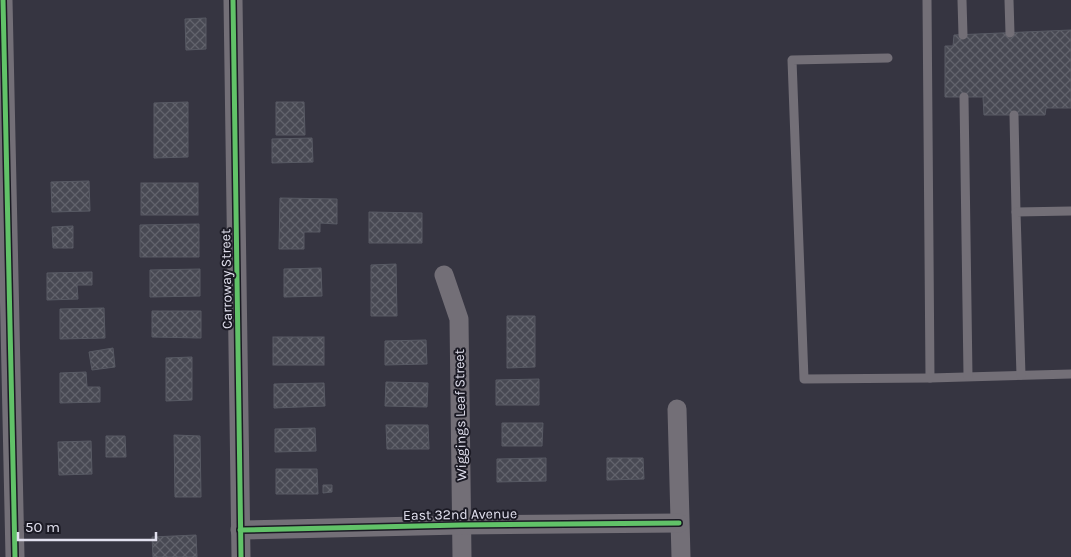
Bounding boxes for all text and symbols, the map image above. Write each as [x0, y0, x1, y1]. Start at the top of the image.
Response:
street label: Carroway Street [217, 229, 236, 329]
street label: Wiggings Leaf Street [451, 349, 470, 481]
street label: East 32nd Avenue [403, 505, 517, 524]
scale bar [18, 510, 155, 542]
text: 50 m [25, 518, 60, 536]

